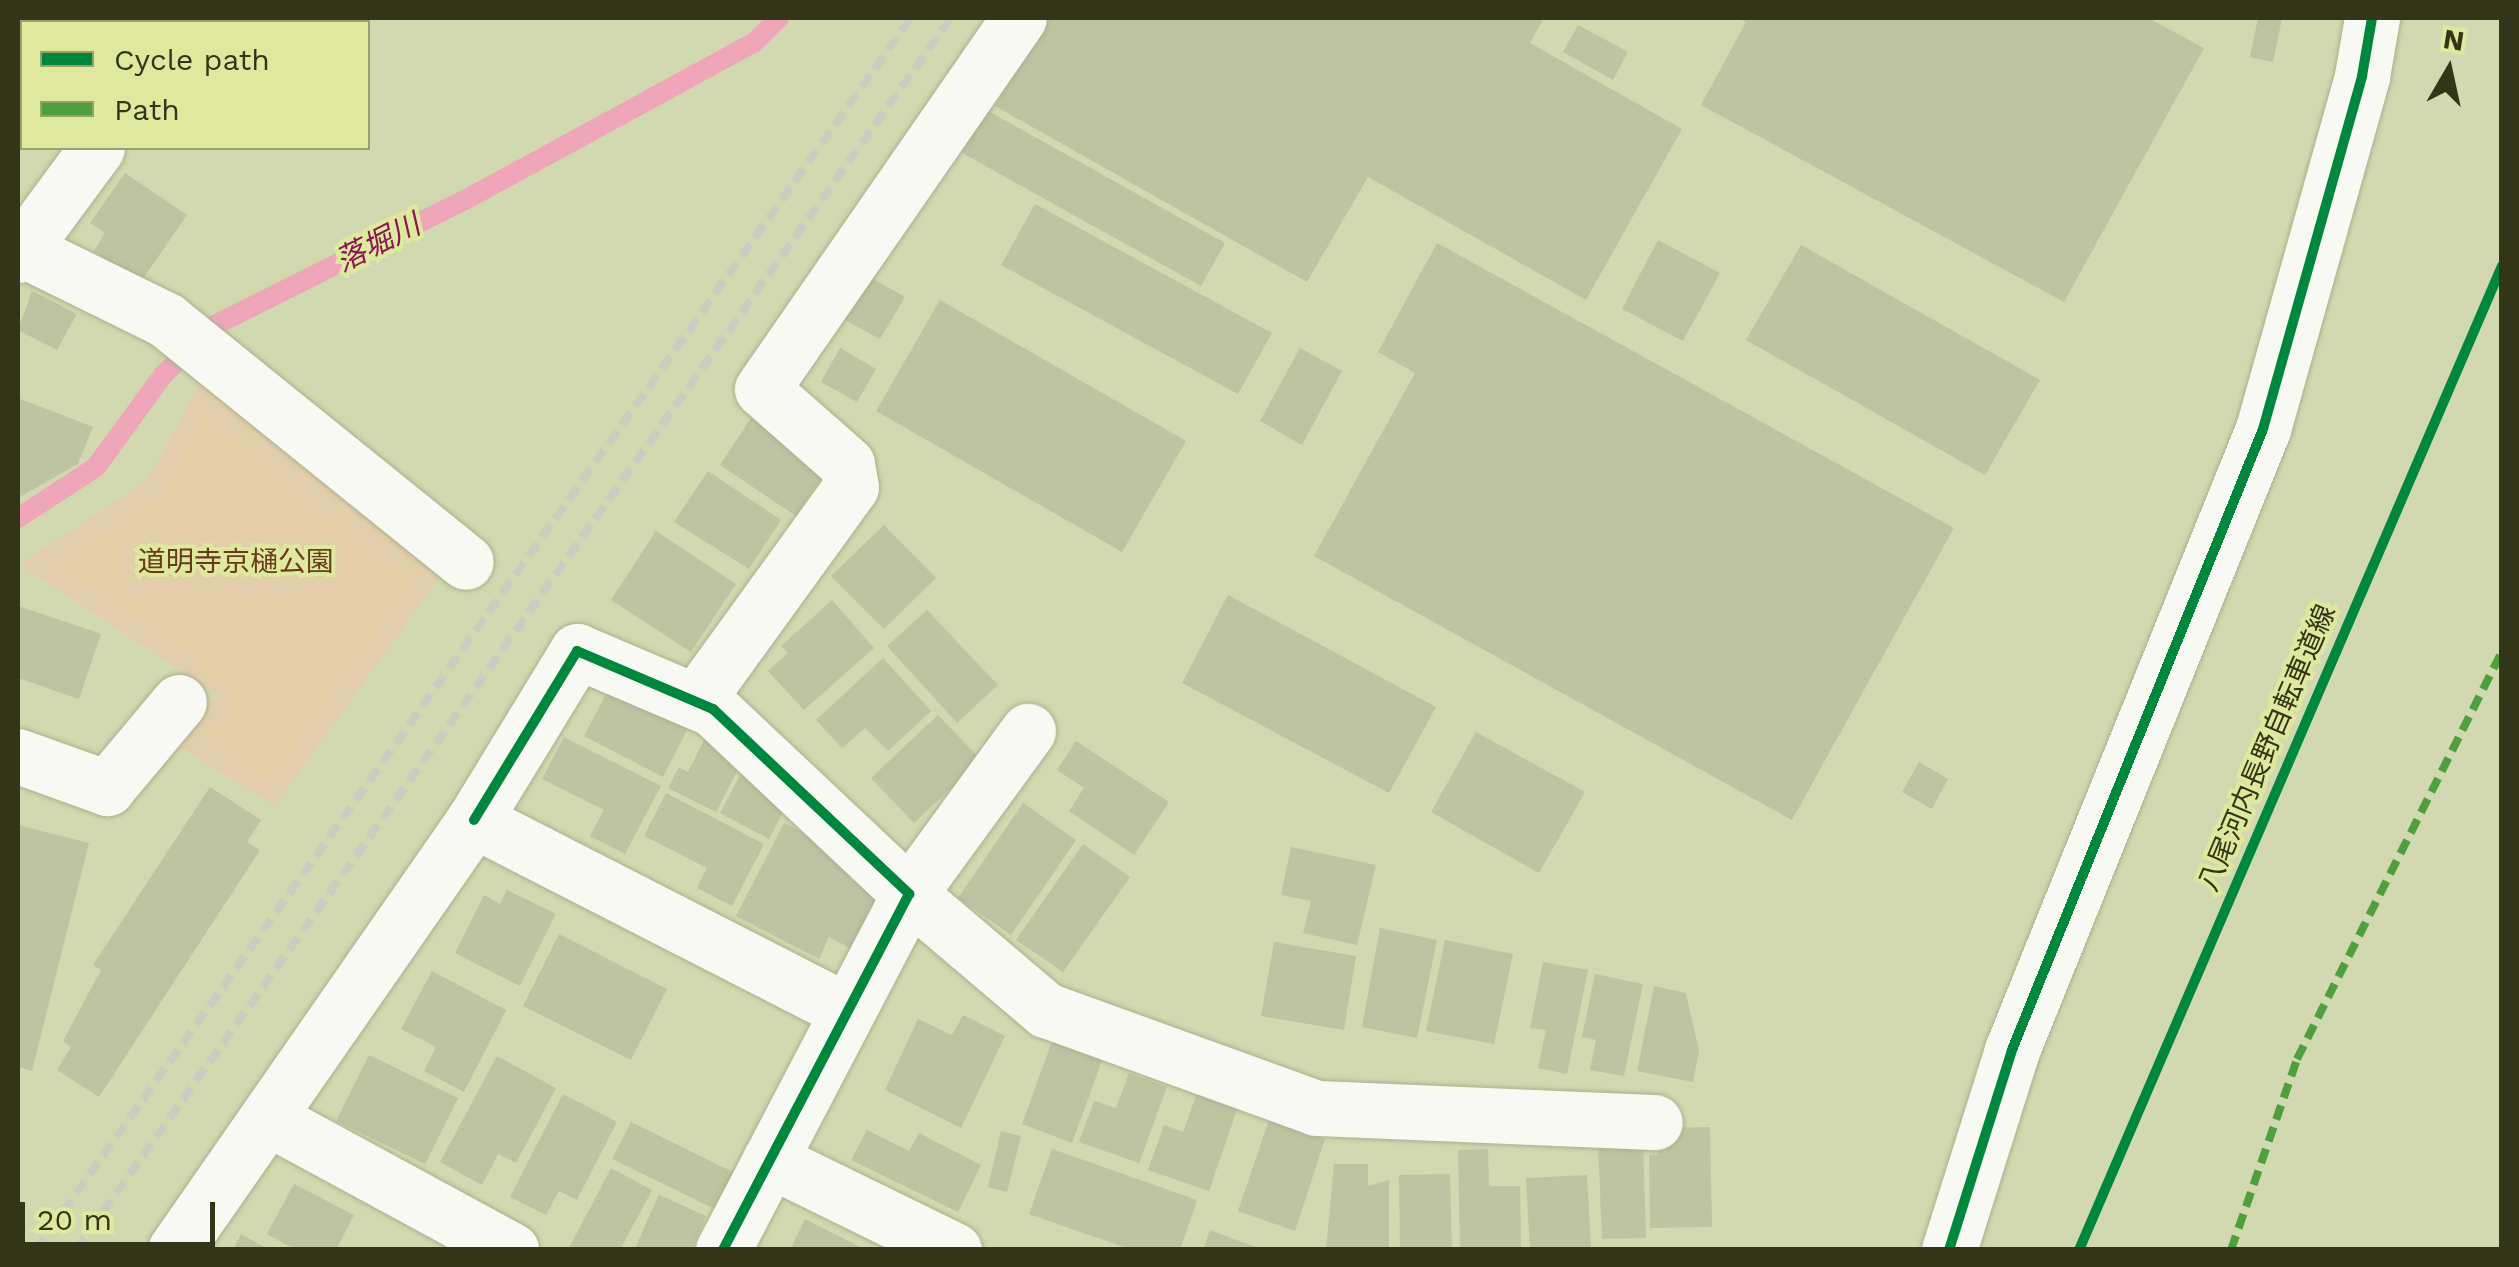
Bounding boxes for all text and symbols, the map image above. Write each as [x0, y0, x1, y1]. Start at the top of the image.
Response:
legend [20, 20, 370, 150]
north arrow [2399, 20, 2499, 120]
text: N [2441, 22, 2467, 58]
text: Cycle path [114, 42, 270, 77]
text: Path [114, 92, 180, 127]
water label: 落堀川 [330, 207, 426, 279]
park label: 道明寺京樋公園 [138, 545, 334, 579]
street label: 八尾河内長野自転車道線 [2191, 600, 2343, 896]
scale bar [25, 1182, 220, 1244]
text: 20 m [37, 1202, 112, 1237]

